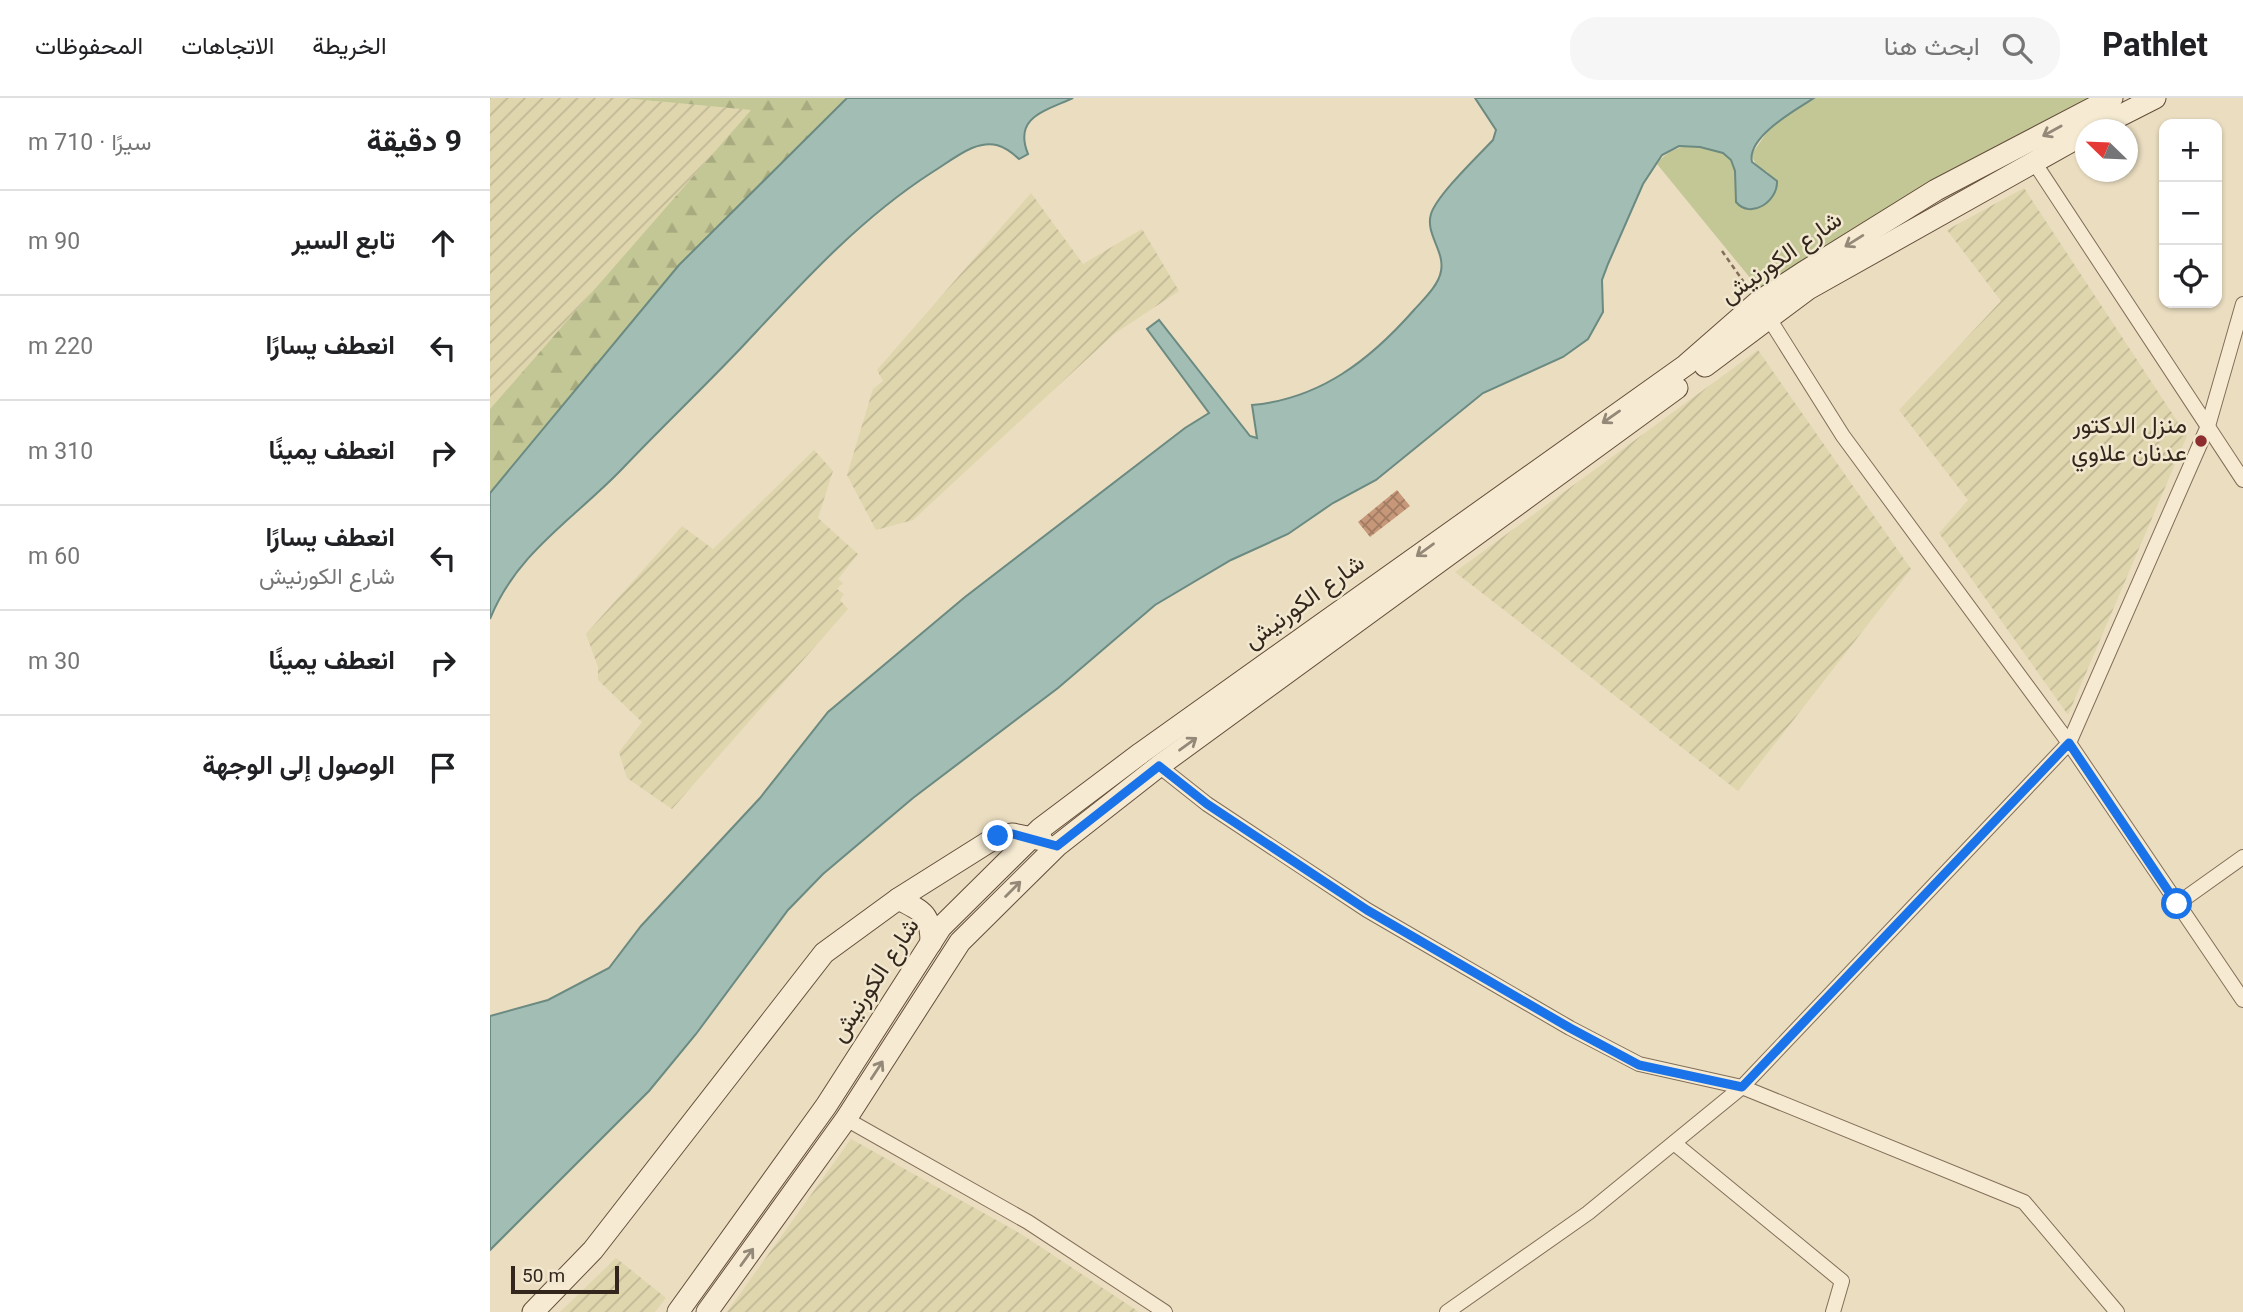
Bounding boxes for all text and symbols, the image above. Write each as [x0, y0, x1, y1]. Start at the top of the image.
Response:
search box [1570, 17, 2060, 80]
text: Pathlet [2102, 22, 2208, 74]
text: ابحث هنا [1884, 28, 1980, 69]
text: المحفوظات [35, 29, 143, 67]
text: الاتجاهات [181, 29, 274, 67]
text: الخريطة [312, 29, 387, 67]
icon: search [1998, 29, 2036, 67]
north arrow [2075, 119, 2138, 182]
map controls [2159, 119, 2222, 308]
button: + [2159, 119, 2222, 182]
text: 9 دقيقة [366, 120, 462, 167]
one-way arrow [2043, 124, 2063, 138]
text: سيرًا · 710 m [28, 126, 151, 162]
button: − [2159, 182, 2222, 245]
street label: شارع الكورنيش [1713, 203, 1851, 315]
text: تابع السير [291, 222, 395, 263]
icon: ahead [424, 224, 462, 262]
text: 90 m [28, 225, 80, 261]
one-way arrow [1844, 234, 1864, 248]
button: locate [2159, 245, 2222, 308]
text: انعطف يسارًا [265, 327, 395, 368]
icon: left [424, 329, 462, 367]
text: 220 m [28, 330, 93, 366]
place label: منزل الدكتور عدنان علاوي [2071, 408, 2187, 474]
one-way arrow [1601, 410, 1621, 424]
text: انعطف يمينًا [269, 432, 395, 473]
marker: منزل الدكتور عدنان علاوي [2193, 433, 2209, 449]
icon: right [424, 434, 462, 472]
text: 310 m [28, 435, 93, 471]
text: انعطف يسارًا [265, 519, 395, 560]
icon: left [424, 539, 462, 577]
text: 60 m [28, 540, 80, 576]
one-way arrow [1416, 542, 1435, 557]
street label: شارع الكورنيش [1236, 546, 1374, 660]
text: شارع الكورنيش [259, 560, 395, 596]
text: انعطف يمينًا [269, 642, 395, 683]
icon: right [424, 644, 462, 682]
text: 30 m [28, 645, 80, 681]
one-way arrow [1178, 737, 1197, 752]
text: الوصول إلى الوجهة [202, 747, 395, 788]
icon: arrive [424, 749, 462, 787]
route end [982, 820, 1013, 851]
one-way arrow [1005, 881, 1022, 898]
route start [2161, 888, 2192, 919]
street label: شارع الكورنيش [821, 911, 931, 1051]
one-way arrow [870, 1061, 885, 1080]
one-way arrow [740, 1248, 754, 1267]
scale bar [511, 1263, 620, 1295]
text: 50 m [522, 1263, 565, 1292]

